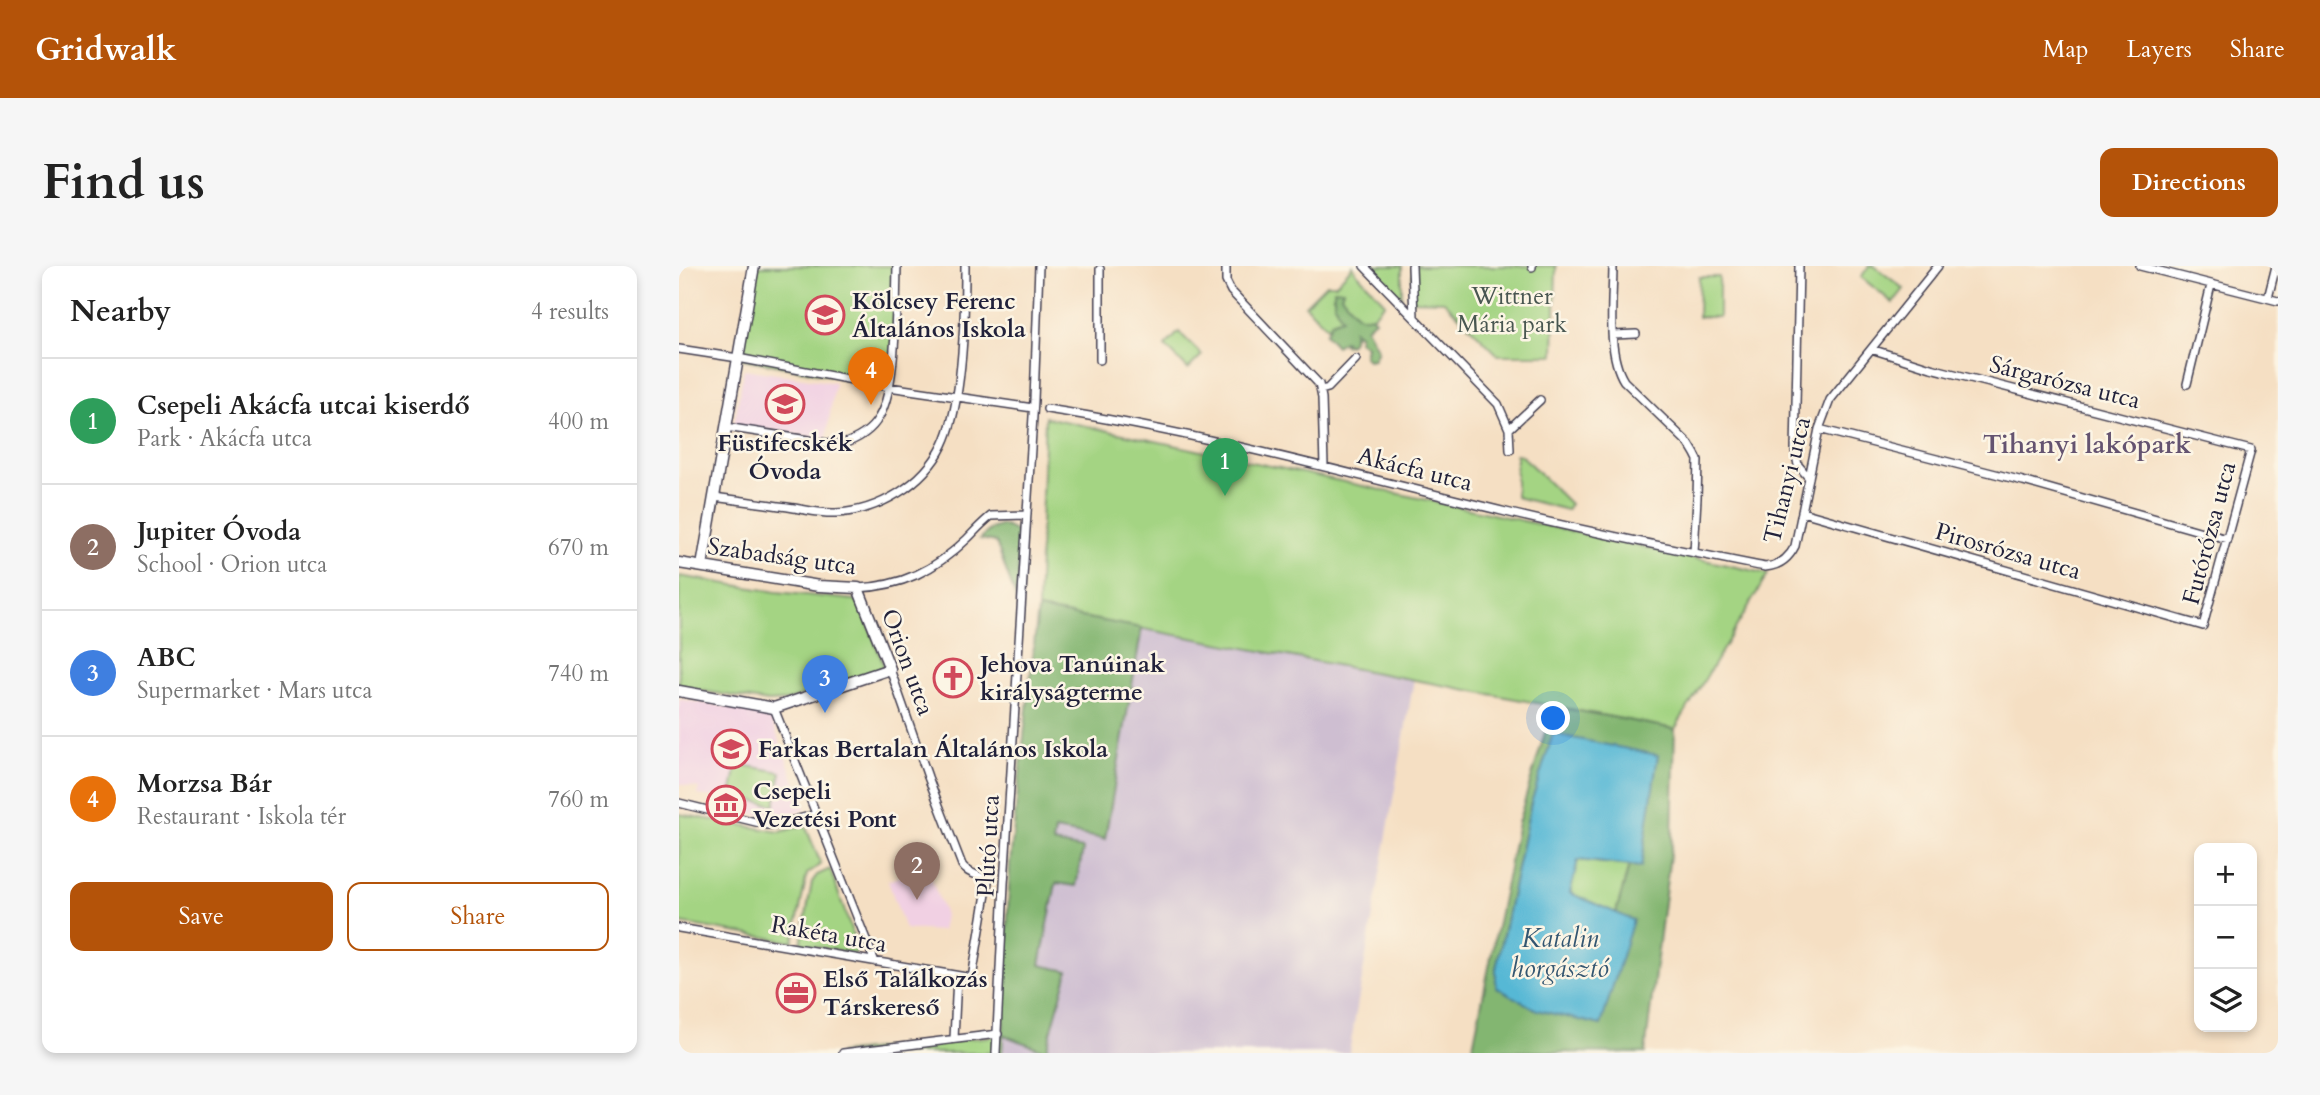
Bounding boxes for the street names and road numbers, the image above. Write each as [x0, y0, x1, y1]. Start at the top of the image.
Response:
street label: Sárgarózsa utca [1986, 348, 2144, 417]
street label: Tihanyi utca [1756, 413, 1819, 547]
street label: Akácfa utca [1354, 439, 1476, 500]
street label: Futórózsa utca [2175, 457, 2245, 608]
street label: Pirosrózsa utca [1931, 515, 2085, 588]
street label: Szabadság utca [706, 530, 859, 583]
street label: Orion utca [873, 604, 942, 721]
street label: Plútó utca [969, 793, 1008, 898]
street label: Rakéta utca [768, 908, 890, 961]

